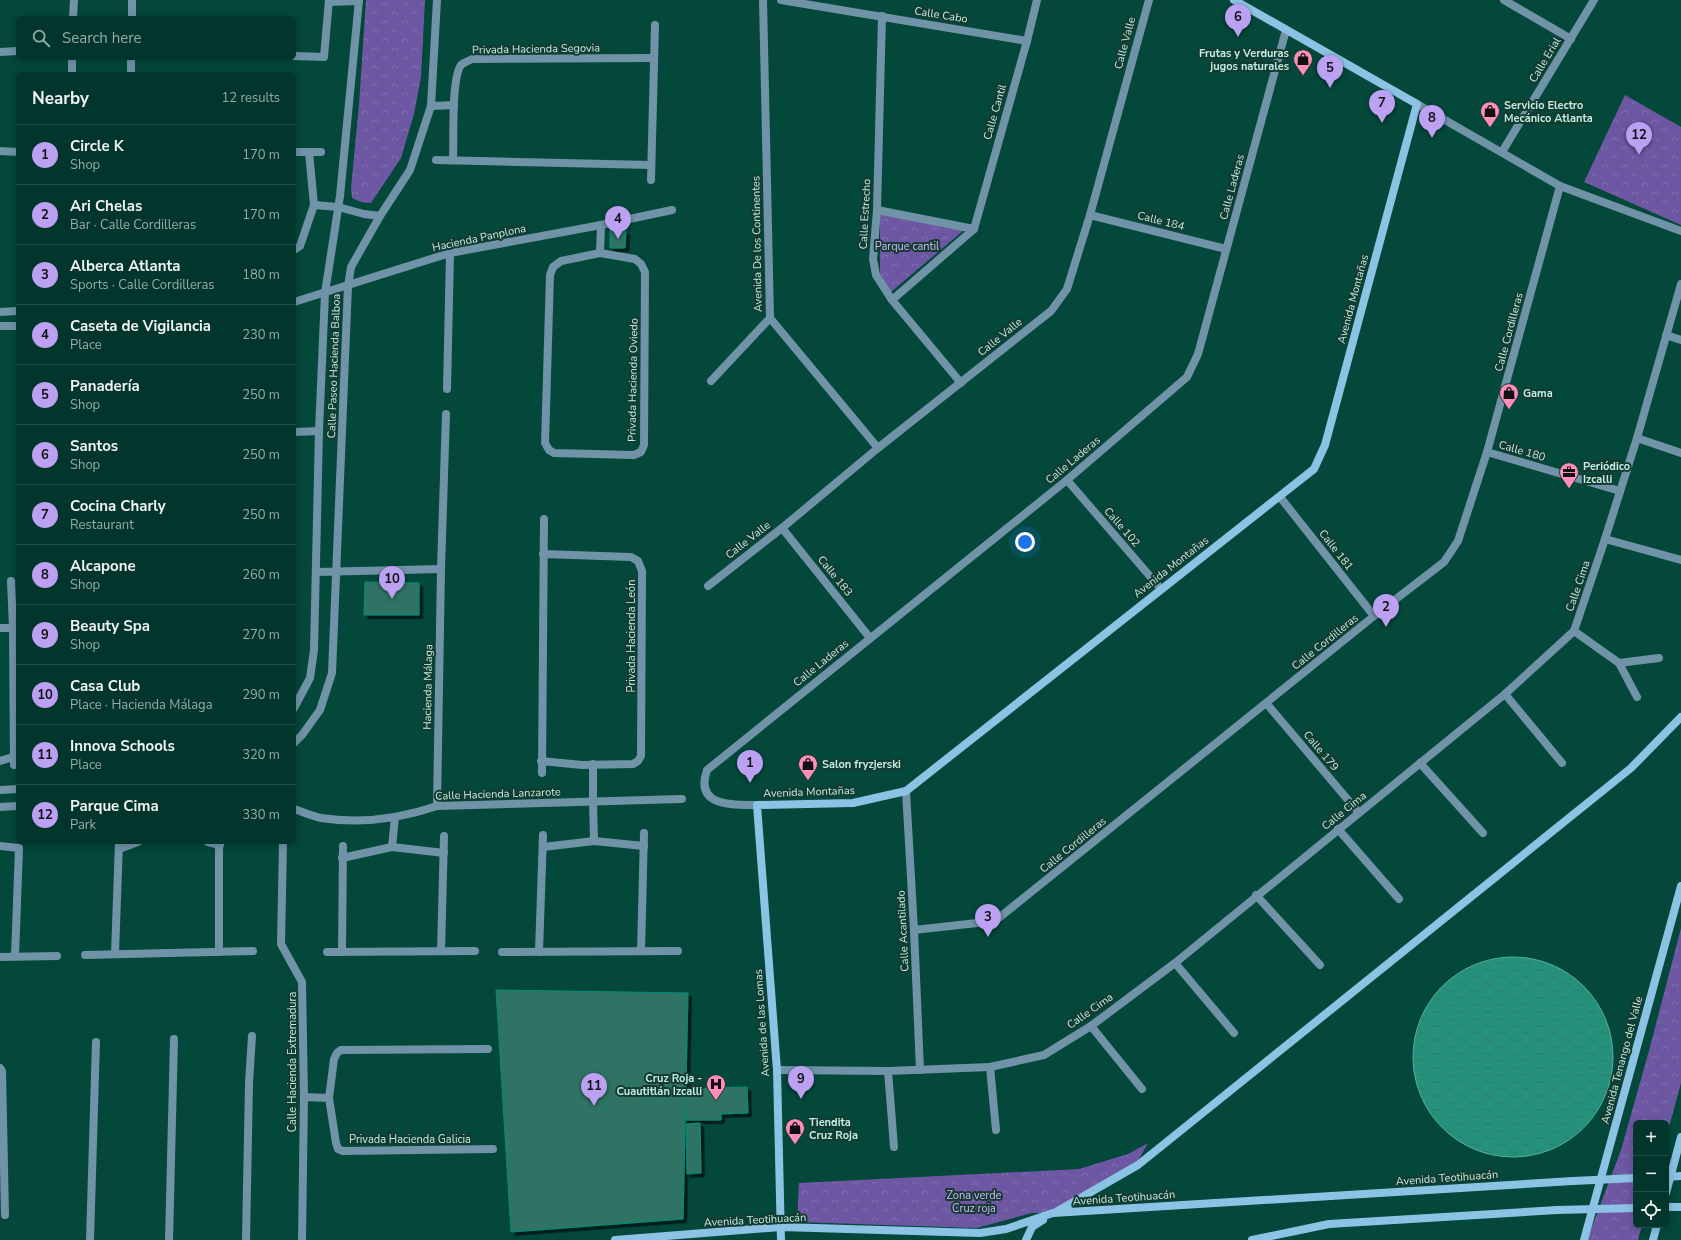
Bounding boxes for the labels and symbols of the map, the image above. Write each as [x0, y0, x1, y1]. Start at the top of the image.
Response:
street label: Calle Cabo [913, 3, 969, 27]
pin: 6 [1225, 4, 1251, 37]
street label: Calle Valle [1111, 15, 1139, 71]
street label: Calle Erial [1526, 34, 1565, 85]
street label: Privada Hacienda Segovia [472, 40, 600, 58]
place label: Frutas y Verduras jugos naturales [1199, 46, 1289, 74]
shop icon: Frutas y Verduras jugos naturales [1292, 48, 1314, 76]
pin: 5 [1317, 55, 1343, 88]
street label: Calle Cantil [980, 82, 1010, 142]
pin: 7 [1369, 90, 1395, 123]
place label: Servicio Electro Mecánico Atlanta [1504, 98, 1593, 126]
shop icon: Servicio Electro Mecánico Atlanta [1479, 100, 1501, 128]
pin: 8 [1419, 105, 1445, 138]
pin: 12 [1626, 122, 1652, 155]
street label: Calle Laderas [1216, 153, 1248, 221]
street label: Avenida De los Continentes [748, 176, 766, 312]
street label: Calle Estrecho [856, 178, 874, 250]
pin: 4 [605, 206, 631, 239]
street label: Calle 184 [1136, 208, 1186, 234]
street label: Hacienda Panplona [431, 221, 527, 255]
park label: Parque cantil [875, 239, 940, 254]
street label: Avenida Montañas [1334, 253, 1372, 345]
street label: Calle Cordilleras [1491, 291, 1527, 373]
street label: Calle Paseo Hacienda Balboa [324, 293, 344, 439]
street label: Calle Valle [975, 314, 1026, 360]
street label: Privada Hacienda Oviedo [624, 318, 642, 442]
shop icon: Gama [1498, 382, 1520, 410]
place label: Gama [1523, 386, 1553, 401]
street label: Calle Laderas [1042, 433, 1104, 487]
street label: Calle 180 [1497, 437, 1548, 465]
place label: Periódico Izcalli [1583, 459, 1630, 487]
office icon: Periódico Izcalli [1558, 461, 1580, 489]
street label: Calle 102 [1101, 504, 1143, 550]
street label: Calle Valle [722, 518, 774, 562]
street label: Calle 181 [1315, 526, 1357, 574]
your location [1015, 532, 1035, 552]
street label: Avenida Montañas [1130, 533, 1212, 601]
street label: Calle 183 [814, 553, 856, 599]
street label: Calle Cima [1562, 558, 1594, 614]
pin: 10 [379, 566, 405, 599]
street label: Privada Hacienda León [624, 580, 639, 692]
pin: 2 [1373, 594, 1399, 627]
street label: Calle Cordilleras [1289, 611, 1361, 673]
street label: Calle Laderas [790, 636, 852, 690]
street label: Hacienda Málaga [420, 644, 436, 730]
street label: Calle 179 [1300, 728, 1342, 774]
pin: 1 [737, 750, 763, 783]
shop icon: Salon fryzjerski [797, 753, 819, 781]
place label: Salon fryzjerski [822, 757, 901, 772]
street label: Avenida Montañas [763, 783, 855, 801]
street label: Calle Hacienda Lanzarote [435, 784, 561, 804]
street label: Calle Cima [1319, 788, 1370, 834]
street label: Calle Cordilleras [1037, 814, 1109, 876]
street label: Calle Acantilado [893, 890, 913, 972]
pin: 3 [975, 904, 1001, 937]
street label: Avenida de las Lomas [751, 969, 773, 1077]
street label: Calle Cima [1064, 989, 1116, 1032]
street label: Calle Hacienda Extremadura [285, 992, 300, 1132]
street label: Avenida Tenango del Valle [1598, 994, 1646, 1126]
pin: 9 [788, 1066, 814, 1099]
place label: Cruz Roja - Cuautitlán Izcalli [617, 1071, 702, 1099]
pin: 11 [581, 1073, 607, 1106]
hospital icon: Cruz Roja - Cuautitlán Izcalli [705, 1073, 727, 1101]
place label: Tiendita Cruz Roja [809, 1115, 858, 1143]
shop icon: Tiendita Cruz Roja [784, 1117, 806, 1145]
street label: Privada Hacienda Galicia [349, 1132, 471, 1147]
street label: Avenida Teotihuacán [1395, 1167, 1499, 1189]
street label: Avenida Teotihuacán [1072, 1187, 1176, 1209]
park label: Zona verde Cruz roja [947, 1188, 1002, 1216]
street label: Avenida Teotihuacán [703, 1210, 807, 1230]

